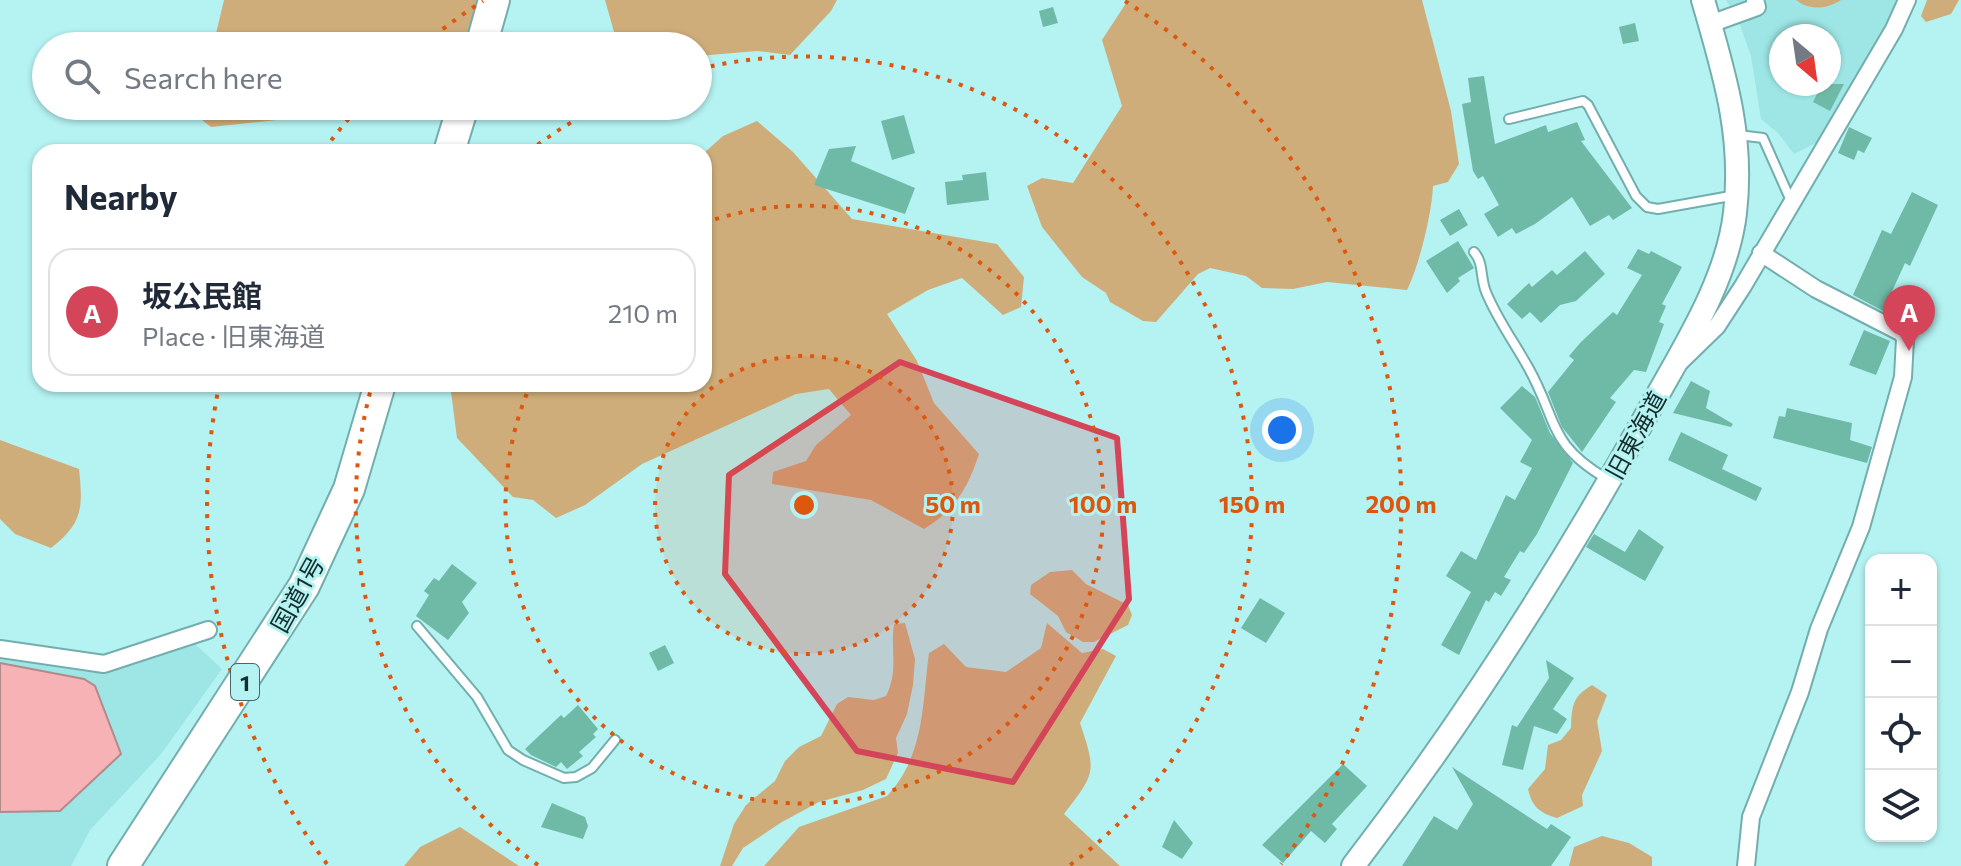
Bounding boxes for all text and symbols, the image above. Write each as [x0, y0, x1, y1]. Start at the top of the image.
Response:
north arrow [1769, 24, 1841, 96]
search box [32, 32, 712, 120]
icon: search [60, 54, 104, 98]
text: Search here [124, 58, 283, 95]
text: Nearby [64, 175, 178, 217]
text: 坂公民館 [142, 276, 262, 313]
pin: A [1883, 285, 1935, 351]
text: A [83, 297, 101, 328]
text: 210 m [608, 297, 678, 328]
text: Place · 旧東海道 [142, 320, 325, 351]
street label: 旧東海道 [1599, 386, 1671, 484]
your location [1262, 410, 1302, 450]
text: 50 m [925, 489, 981, 518]
text: 100 m [1069, 489, 1137, 518]
text: 150 m [1219, 489, 1285, 518]
text: 200 m [1366, 489, 1436, 518]
centre of rings [790, 491, 818, 519]
street label: 国道1号 [264, 551, 330, 637]
map controls [1865, 554, 1937, 842]
button: + [1865, 554, 1937, 626]
button: − [1865, 626, 1937, 698]
road number: 1 [231, 664, 259, 700]
button: locate [1865, 698, 1937, 770]
button: layers [1865, 770, 1937, 842]

